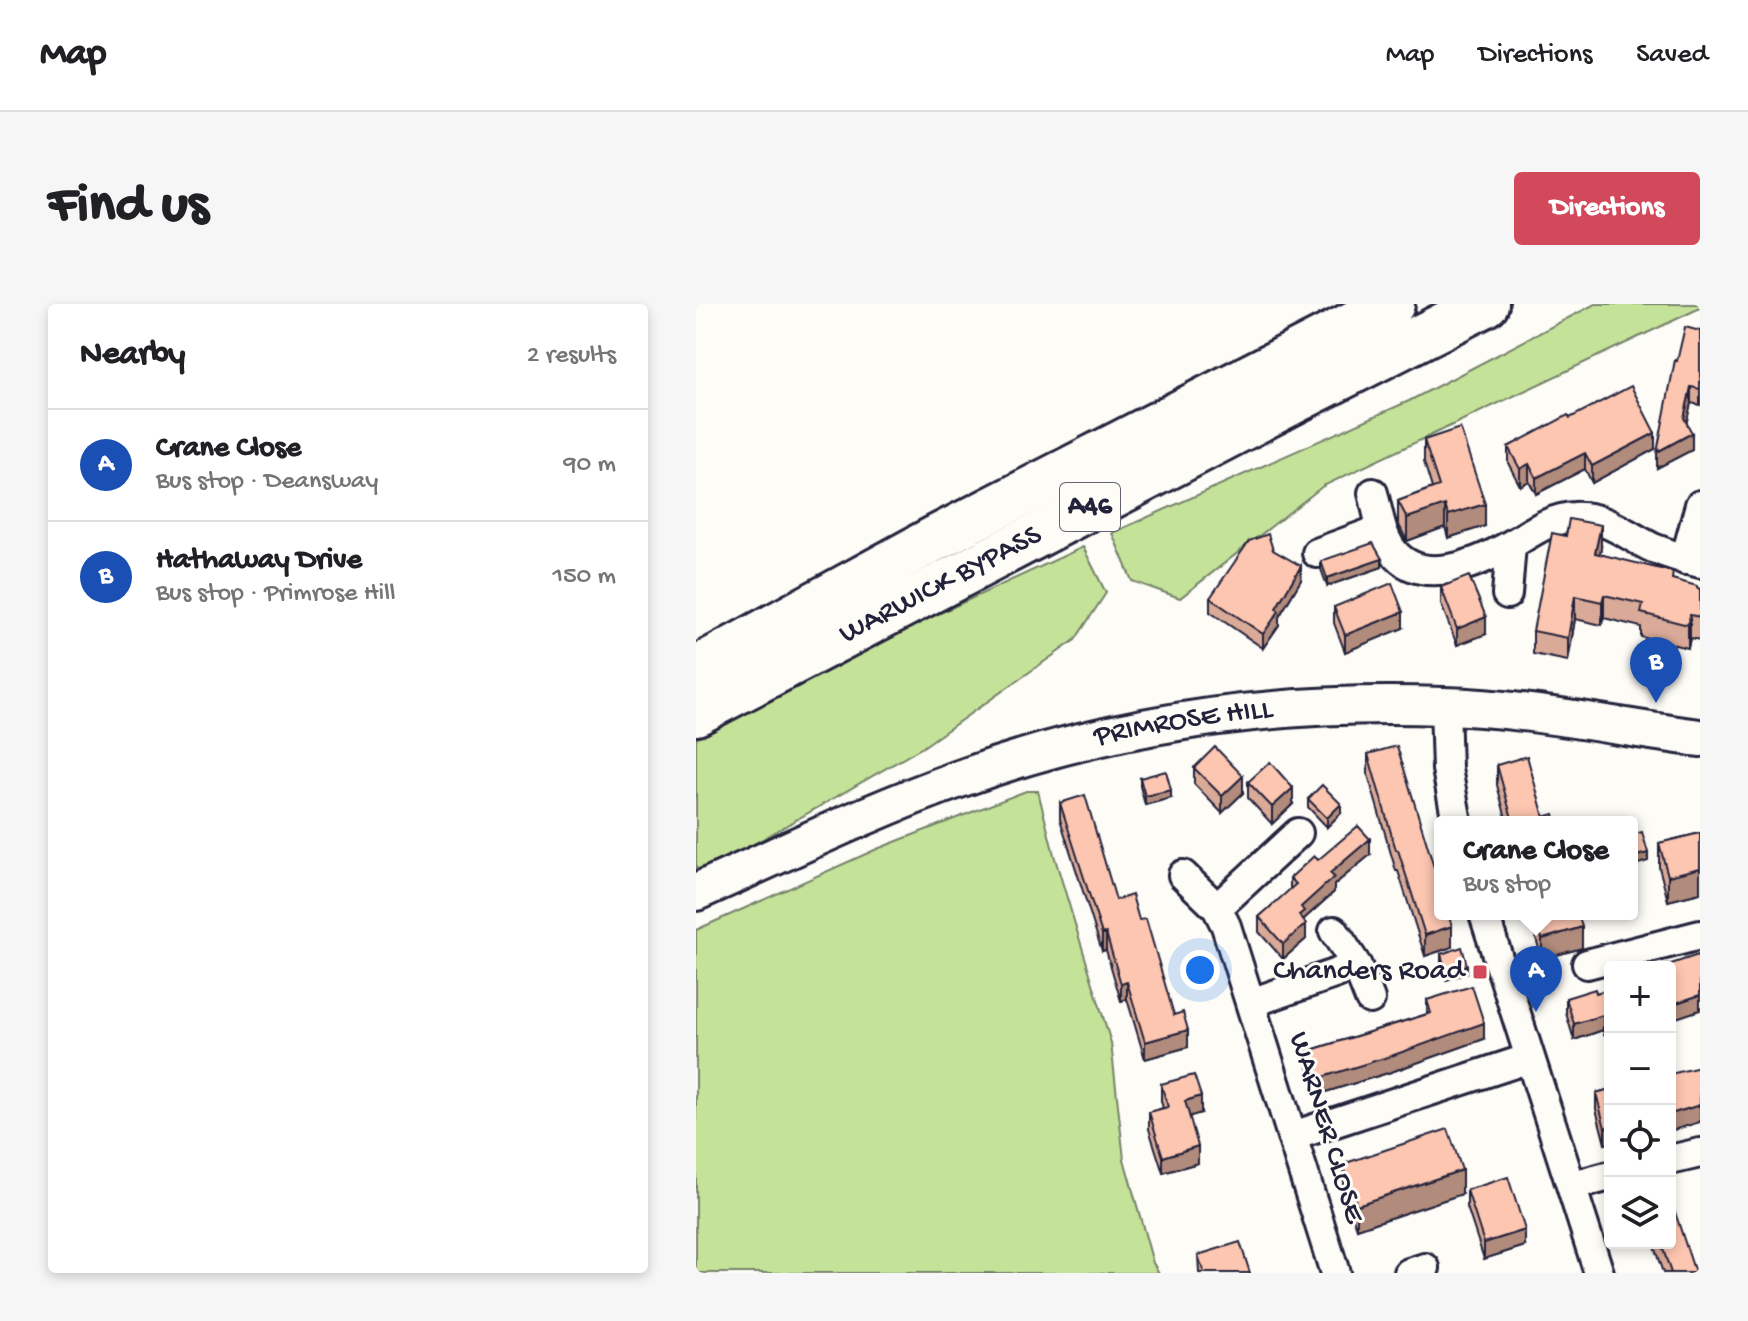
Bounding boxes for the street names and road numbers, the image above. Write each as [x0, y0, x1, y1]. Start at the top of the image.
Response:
road number: A46 [1060, 483, 1120, 531]
street label: WARWICK BYPASS [834, 518, 1048, 652]
street label: PRIMROSE HILL [1090, 693, 1275, 756]
street label: WARNER CLOSE [1279, 1028, 1371, 1229]

